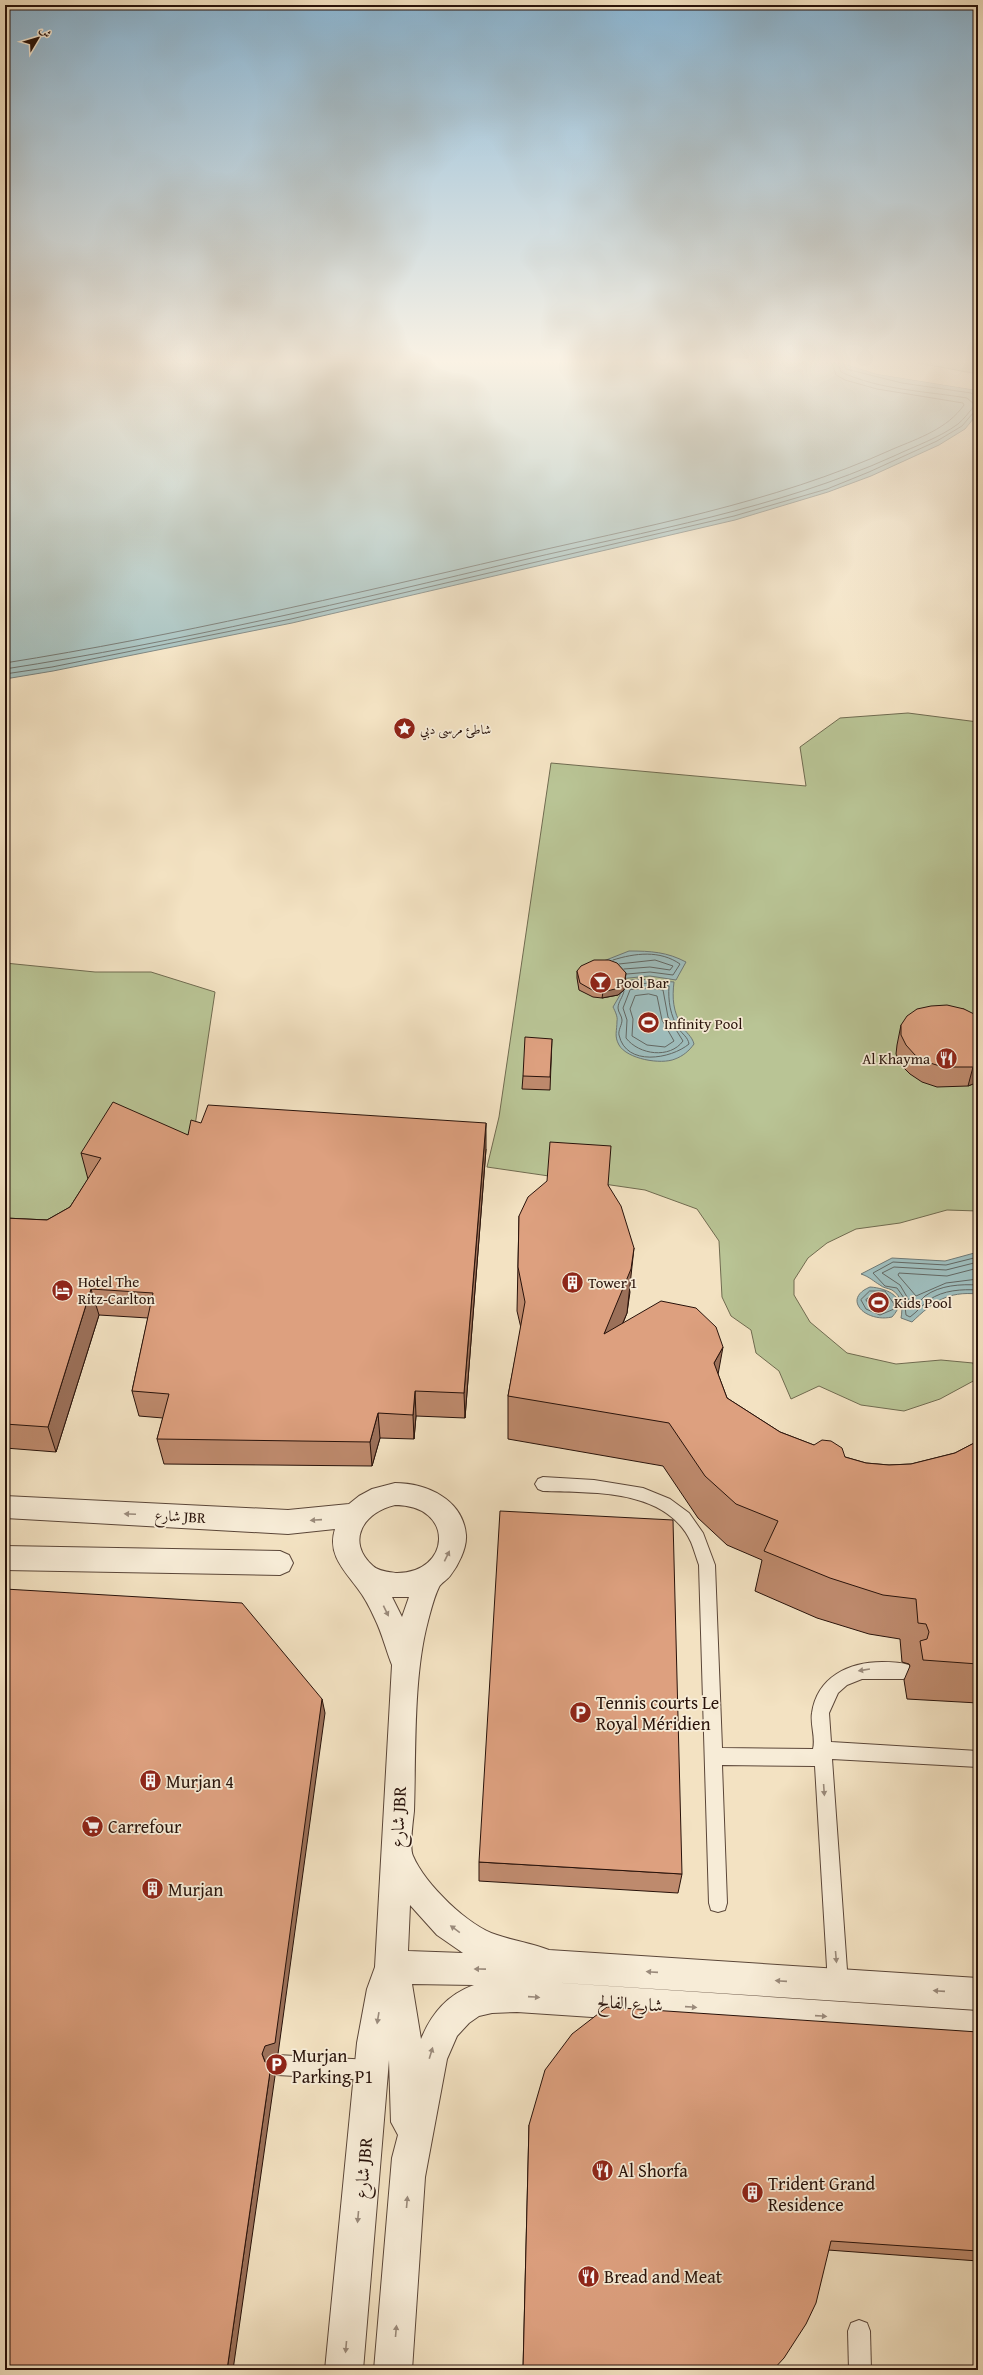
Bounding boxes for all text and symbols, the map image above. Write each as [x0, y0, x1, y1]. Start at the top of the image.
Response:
north arrow [18, 18, 58, 58]
text: ش [36, 23, 56, 41]
place icon: شاطئ مرسى دبي [391, 716, 417, 742]
place label: شاطئ مرسى دبي [420, 720, 491, 741]
bar icon: Pool Bar [588, 969, 614, 995]
place label: Pool Bar [616, 972, 669, 993]
sports icon: Infinity Pool [636, 1010, 662, 1036]
place label: Infinity Pool [664, 1013, 742, 1034]
restaurant icon: Al Khayma [933, 1045, 959, 1071]
place label: Al Khayma [862, 1048, 930, 1069]
building icon: Tower 1 [560, 1269, 586, 1295]
place label: Hotel The Ritz-Carlton [78, 1271, 155, 1309]
place label: Tower 1 [588, 1272, 637, 1293]
hotel icon: Hotel The Ritz-Carlton [49, 1277, 75, 1303]
sports icon: Kids Pool [865, 1289, 891, 1315]
place label: Kids Pool [894, 1292, 952, 1313]
street label: شارع JBR [154, 1504, 206, 1531]
one-way arrow [124, 1510, 136, 1517]
one-way arrow [310, 1517, 322, 1524]
one-way arrow [444, 1550, 450, 1562]
one-way arrow [383, 1605, 389, 1617]
one-way arrow [858, 1667, 870, 1673]
place label: Tennis courts Le Royal Méridien [596, 1689, 719, 1737]
parking icon: Tennis courts Le Royal Méridien [568, 1699, 594, 1725]
building icon: Murjan 4 [137, 1768, 163, 1794]
place label: Murjan 4 [166, 1768, 234, 1795]
one-way arrow [820, 1784, 827, 1796]
street label: شارع JBR [383, 1785, 415, 1848]
supermarket icon: Carrefour [80, 1813, 106, 1839]
place label: Carrefour [108, 1813, 182, 1840]
building icon: Murjan [140, 1876, 166, 1902]
place label: Murjan [168, 1876, 223, 1903]
one-way arrow [449, 1925, 460, 1933]
one-way arrow [833, 1951, 840, 1963]
one-way arrow [473, 1966, 486, 1972]
one-way arrow [646, 1968, 658, 1975]
one-way arrow [775, 1977, 787, 1984]
street label: شارع الفالح [596, 1987, 664, 2022]
one-way arrow [933, 1988, 945, 1995]
one-way arrow [528, 1993, 540, 2000]
one-way arrow [685, 2004, 697, 2011]
one-way arrow [375, 2012, 381, 2024]
one-way arrow [815, 2013, 827, 2020]
place label: Murjan Parking P1 [292, 2042, 373, 2090]
one-way arrow [428, 2046, 434, 2058]
parking icon: Murjan Parking P1 [264, 2052, 290, 2078]
street label: شارع JBR [347, 2136, 381, 2200]
restaurant icon: Al Shorfa [589, 2157, 615, 2183]
place label: Al Shorfa [618, 2157, 688, 2184]
place label: Trident Grand Residence [768, 2170, 876, 2218]
building icon: Trident Grand Residence [739, 2180, 765, 2206]
one-way arrow [403, 2196, 410, 2208]
one-way arrow [355, 2211, 362, 2223]
restaurant icon: Bread and Meat [575, 2263, 601, 2289]
place label: Bread and Meat [604, 2263, 723, 2290]
one-way arrow [393, 2325, 400, 2337]
one-way arrow [343, 2341, 350, 2353]

